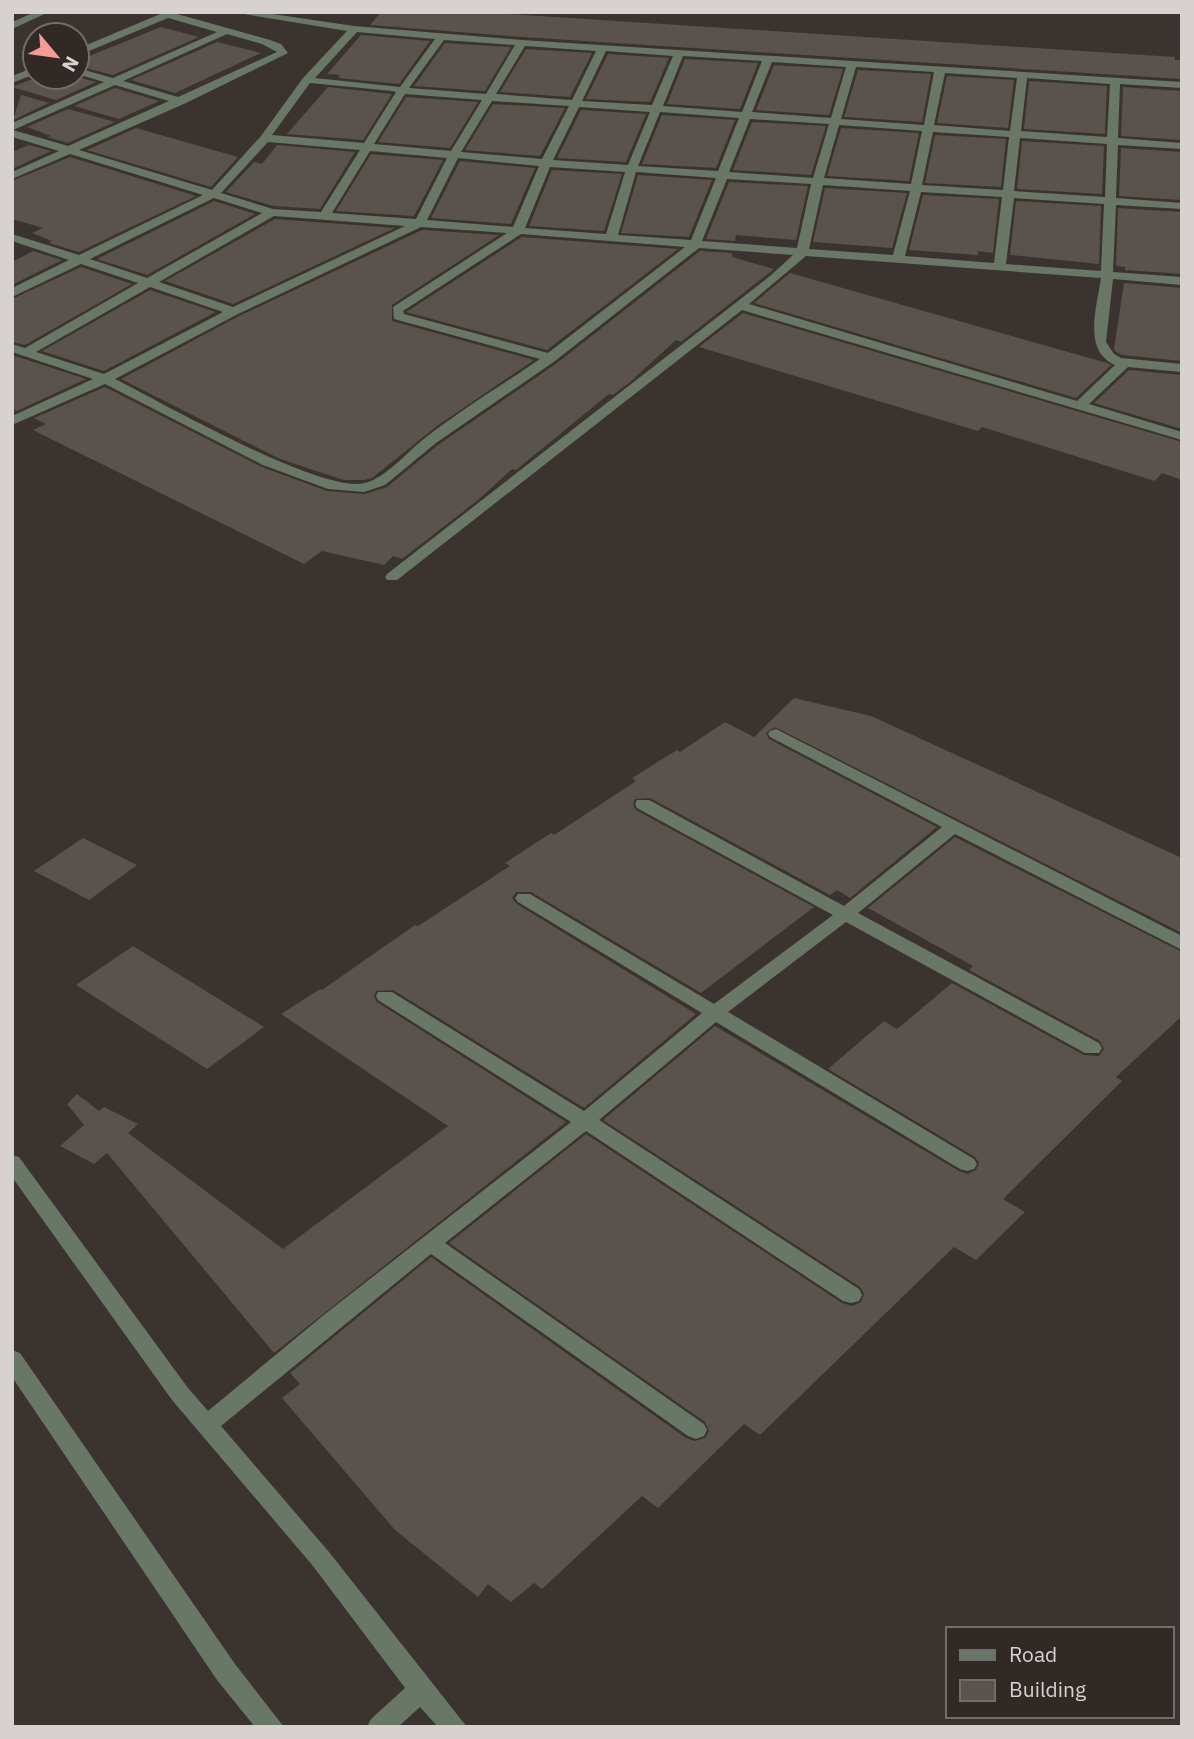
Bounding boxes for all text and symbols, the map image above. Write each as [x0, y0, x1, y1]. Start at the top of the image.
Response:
north arrow [21, 21, 91, 91]
text: N [57, 52, 85, 76]
legend [946, 1627, 1173, 1718]
text: Road [1009, 1640, 1057, 1668]
text: Building [1009, 1675, 1086, 1703]

